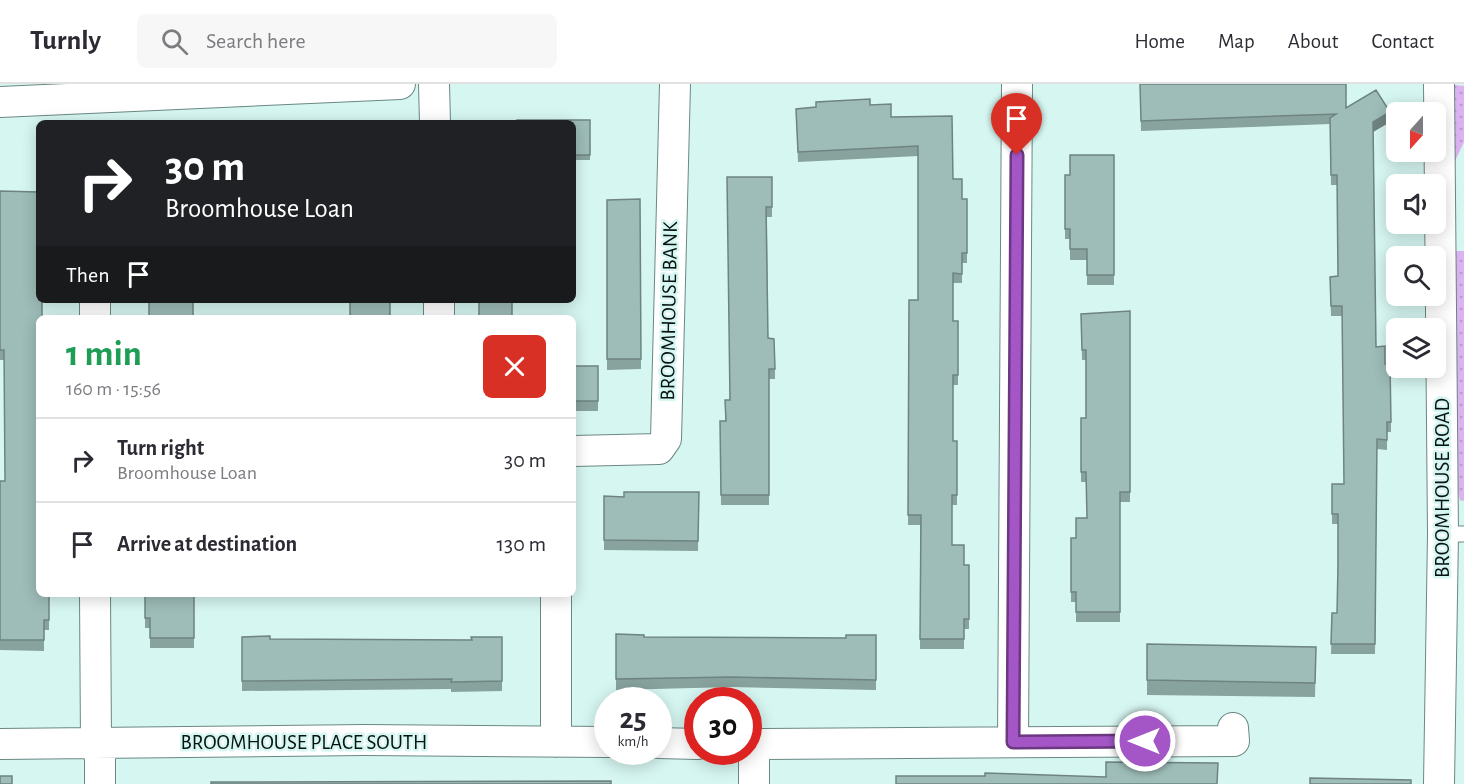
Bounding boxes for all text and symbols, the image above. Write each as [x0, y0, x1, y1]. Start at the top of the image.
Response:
search box [137, 14, 557, 68]
icon: search [158, 25, 191, 58]
text: Turnly [30, 27, 101, 55]
text: Search here [206, 30, 306, 52]
text: Home [1134, 31, 1185, 52]
text: Map [1218, 31, 1255, 52]
text: About [1288, 31, 1338, 52]
text: Contact [1371, 31, 1434, 52]
pin [991, 93, 1042, 155]
icon: arrive [1000, 102, 1033, 135]
north arrow [1386, 102, 1446, 162]
map controls [1386, 102, 1446, 378]
icon: right [66, 144, 144, 222]
text: 30 m [165, 146, 245, 188]
button: sound [1386, 174, 1446, 234]
text: Broomhouse Loan [165, 195, 354, 222]
street label: BROOMHOUSE BANK [657, 221, 681, 401]
button: search [1386, 246, 1446, 306]
icon: arrive [122, 258, 155, 291]
text: Then [66, 264, 110, 286]
button: layers [1386, 318, 1446, 378]
button: close [483, 335, 546, 398]
text: 1 min [66, 336, 142, 372]
text: 160 m · 15:56 [66, 379, 161, 399]
street label: BROOMHOUSE ROAD [1432, 398, 1453, 578]
text: Turn right [117, 437, 204, 459]
icon: right [66, 444, 99, 477]
text: 30 m [504, 449, 546, 471]
text: Broomhouse Loan [117, 463, 257, 483]
icon: arrive [66, 528, 99, 561]
text: Arrive at destination [117, 533, 297, 555]
text: 130 m [497, 533, 546, 555]
speed limit sign: 30 [684, 687, 762, 765]
text: 25 [619, 704, 647, 734]
position arrow [1113, 709, 1177, 773]
street label: BROOMHOUSE PLACE SOUTH [180, 732, 428, 753]
text: km/h [618, 734, 648, 749]

